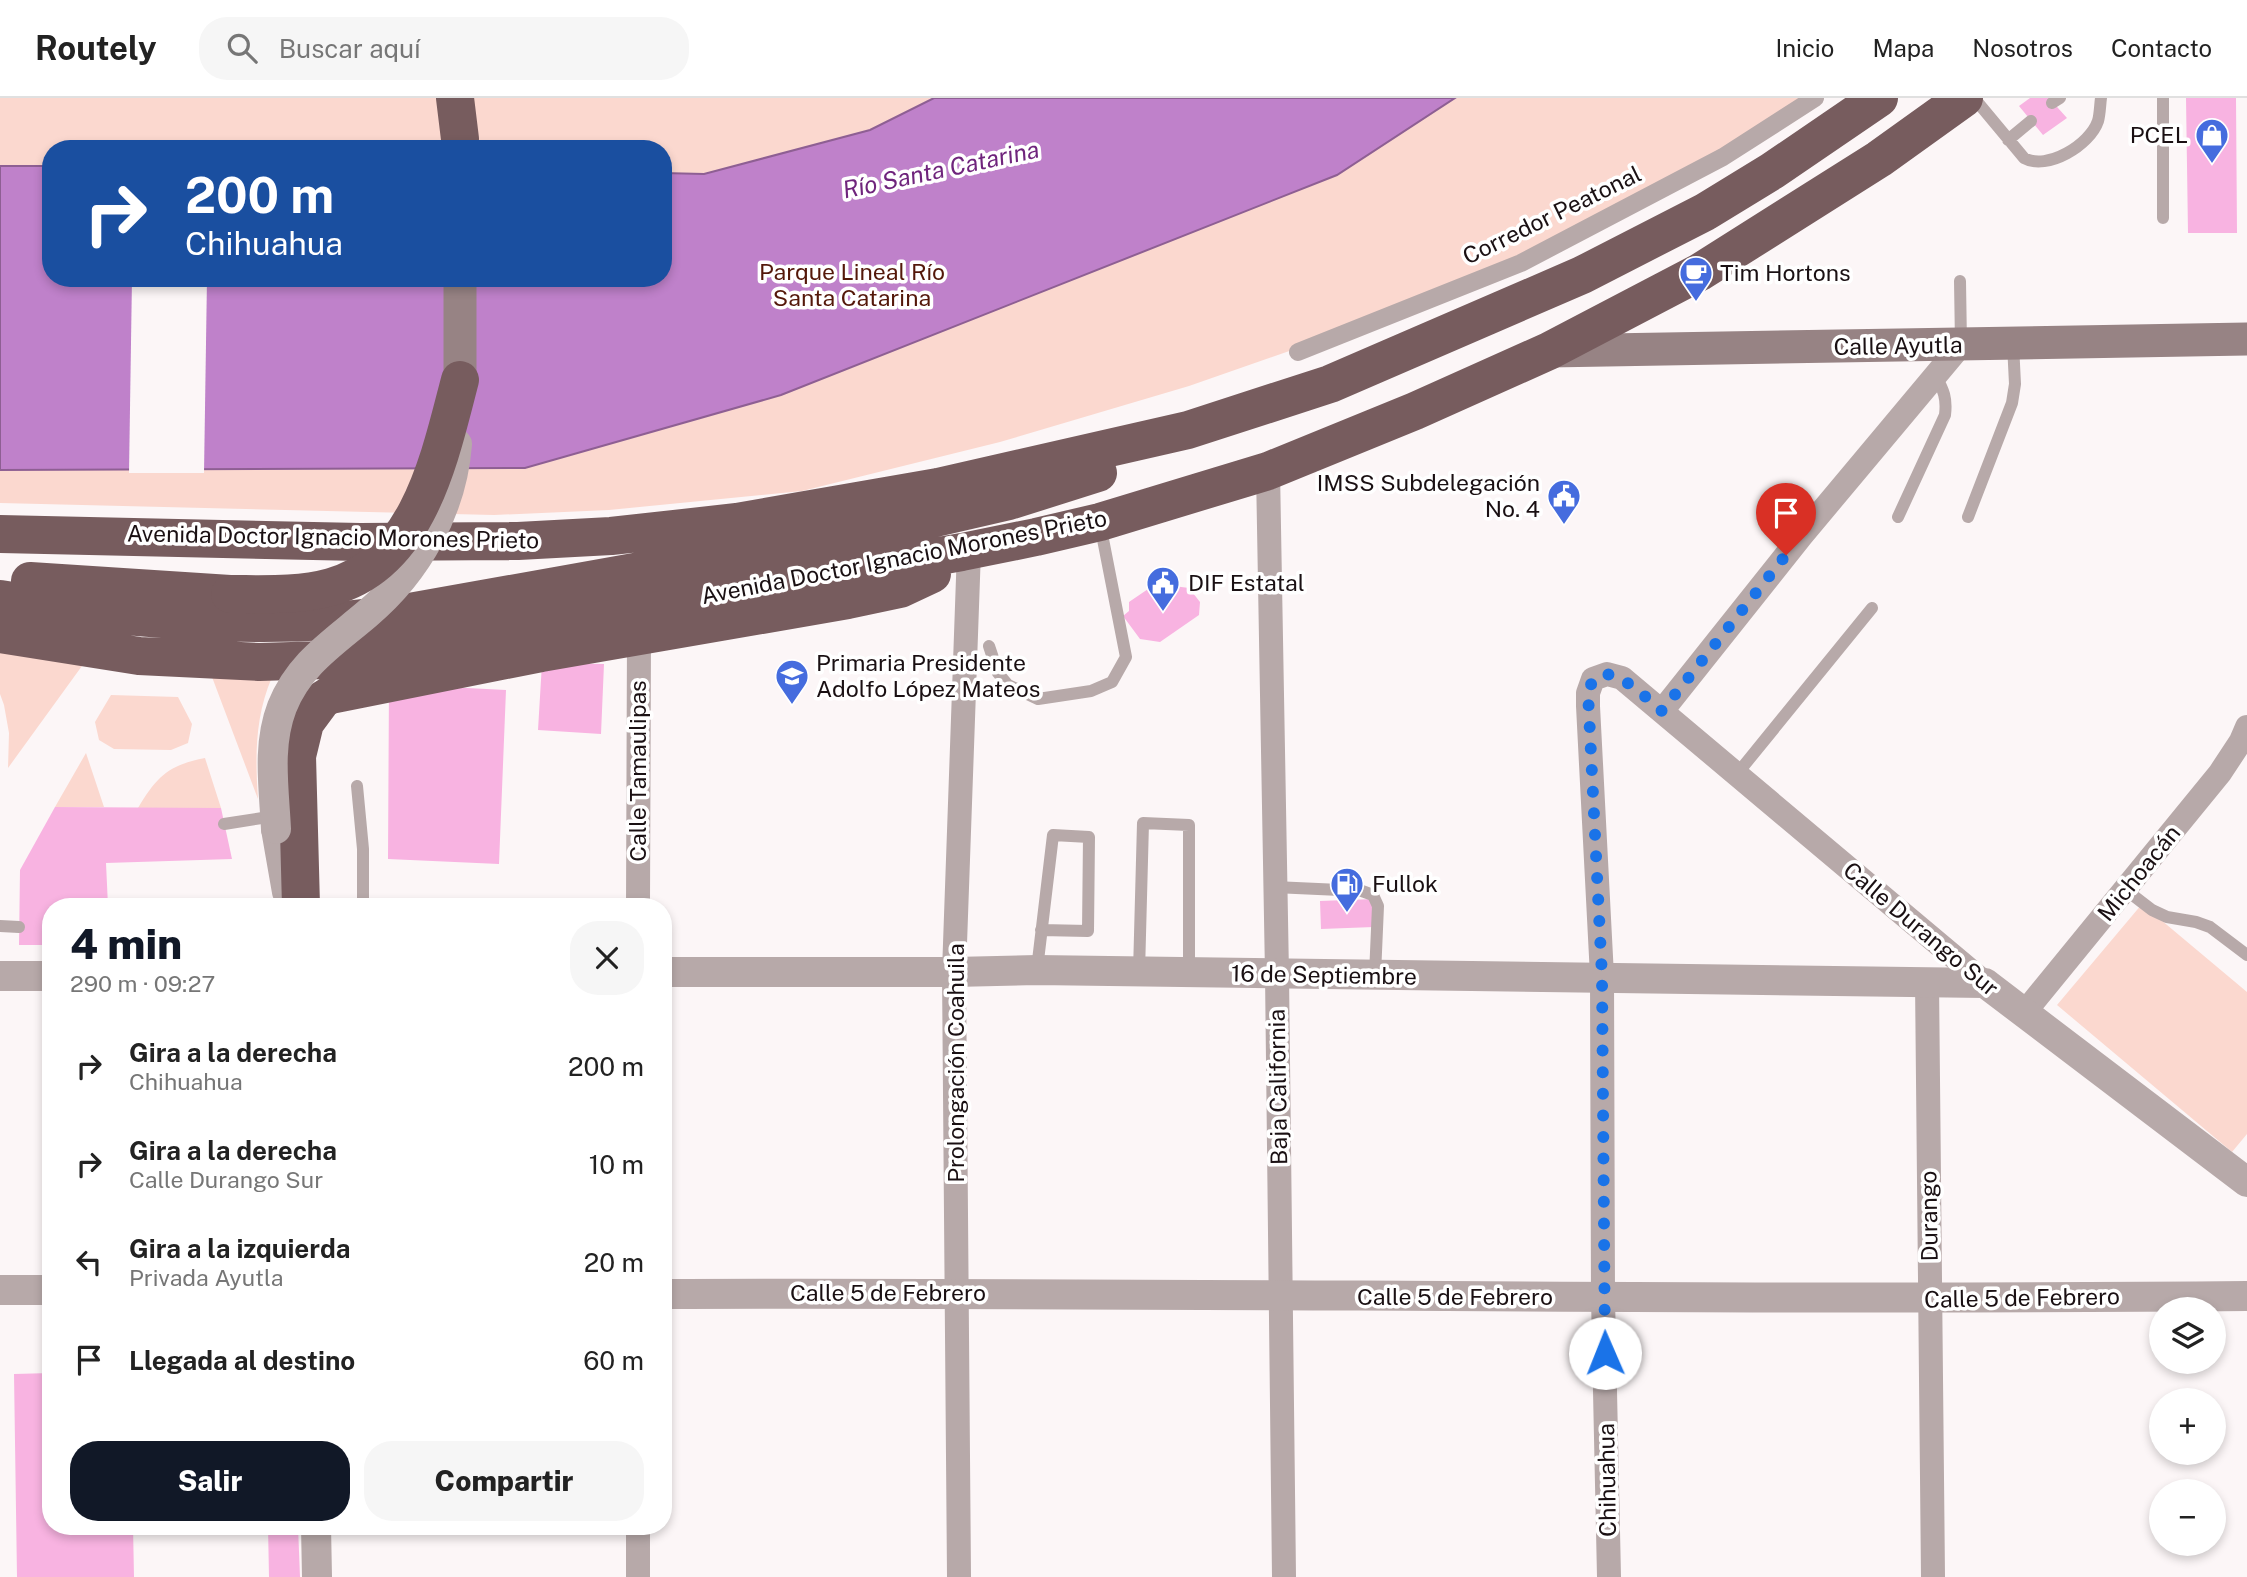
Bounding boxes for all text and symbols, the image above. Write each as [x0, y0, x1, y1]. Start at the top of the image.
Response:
search box [199, 17, 689, 80]
text: Routely [35, 29, 157, 67]
icon: search [223, 29, 261, 67]
text: Buscar aquí [279, 33, 421, 64]
text: Inicio [1775, 34, 1834, 62]
text: Mapa [1872, 34, 1934, 62]
text: Nosotros [1972, 34, 2073, 62]
text: Contacto [2111, 34, 2212, 62]
shop icon: PCEL [2193, 116, 2231, 165]
place label: PCEL [2130, 121, 2188, 148]
water label: Río Santa Catarina [840, 135, 1042, 204]
street label: Corredor Peatonal [1458, 160, 1645, 269]
text: 200 m [185, 166, 334, 224]
icon: right [70, 168, 161, 259]
text: Chihuahua [185, 225, 343, 262]
cafe icon: Tim Hortons [1677, 254, 1715, 303]
park label: Parque Lineal Río Santa Catarina [759, 258, 945, 311]
place label: Tim Hortons [1720, 259, 1851, 286]
street label: Calle Ayutla [1833, 331, 1963, 360]
place label: IMSS Subdelegación No. 4 [1317, 469, 1540, 522]
public building icon: IMSS Subdelegación No. 4 [1545, 477, 1583, 526]
pin [1756, 483, 1816, 555]
icon: arrive [1767, 494, 1805, 532]
street label: Avenida Doctor Ignacio Morones Prieto [699, 504, 1109, 609]
street label: Avenida Doctor Ignacio Morones Prieto [127, 519, 539, 554]
public building icon: DIF Estatal [1144, 564, 1182, 613]
place label: DIF Estatal [1188, 569, 1305, 596]
place label: Primaria Presidente Adolfo López Mateos [816, 649, 1040, 702]
school or university icon: Primaria Presidente Adolfo López Mateos [773, 657, 811, 706]
street label: Calle Tamaulipas [624, 680, 651, 862]
street label: Michoacán [2092, 819, 2185, 926]
street label: Calle Durango Sur [1838, 856, 2004, 1001]
fuel station icon: Fullok [1328, 865, 1366, 914]
place label: Fullok [1372, 870, 1438, 897]
text: 4 min [70, 919, 182, 968]
button: close [570, 921, 644, 995]
street label: Prolongación Coahuila [942, 943, 969, 1183]
street label: 16 de Septiembre [1231, 959, 1417, 990]
text: 290 m · 09:27 [70, 970, 215, 997]
street label: Baja California [1263, 1009, 1292, 1165]
text: Gira a la derecha [129, 1037, 337, 1068]
icon: right [70, 1047, 108, 1085]
text: 200 m [568, 1051, 644, 1082]
text: Chihuahua [129, 1068, 243, 1095]
text: Gira a la derecha [129, 1135, 337, 1166]
icon: right [70, 1145, 108, 1183]
text: 10 m [589, 1149, 644, 1180]
text: Calle Durango Sur [129, 1166, 323, 1193]
street label: Durango [1914, 1170, 1943, 1262]
text: Gira a la izquierda [129, 1233, 351, 1264]
icon: left [70, 1243, 108, 1281]
text: 20 m [584, 1247, 644, 1278]
text: Privada Ayutla [129, 1264, 284, 1291]
street label: Calle 5 de Febrero [790, 1279, 986, 1306]
street label: Calle 5 de Febrero [1924, 1282, 2120, 1313]
street label: Calle 5 de Febrero [1357, 1283, 1553, 1310]
map controls [2149, 1297, 2226, 1556]
button: layers [2149, 1297, 2226, 1374]
position arrow [1568, 1316, 1642, 1390]
icon: arrive [70, 1341, 108, 1379]
text: Llegada al destino [129, 1345, 355, 1376]
text: 60 m [583, 1345, 644, 1376]
button: + [2149, 1388, 2226, 1465]
street label: Chihuahua [1592, 1423, 1621, 1537]
button: Salir [70, 1441, 350, 1521]
button: Compartir [364, 1441, 644, 1521]
button: − [2149, 1479, 2226, 1556]

